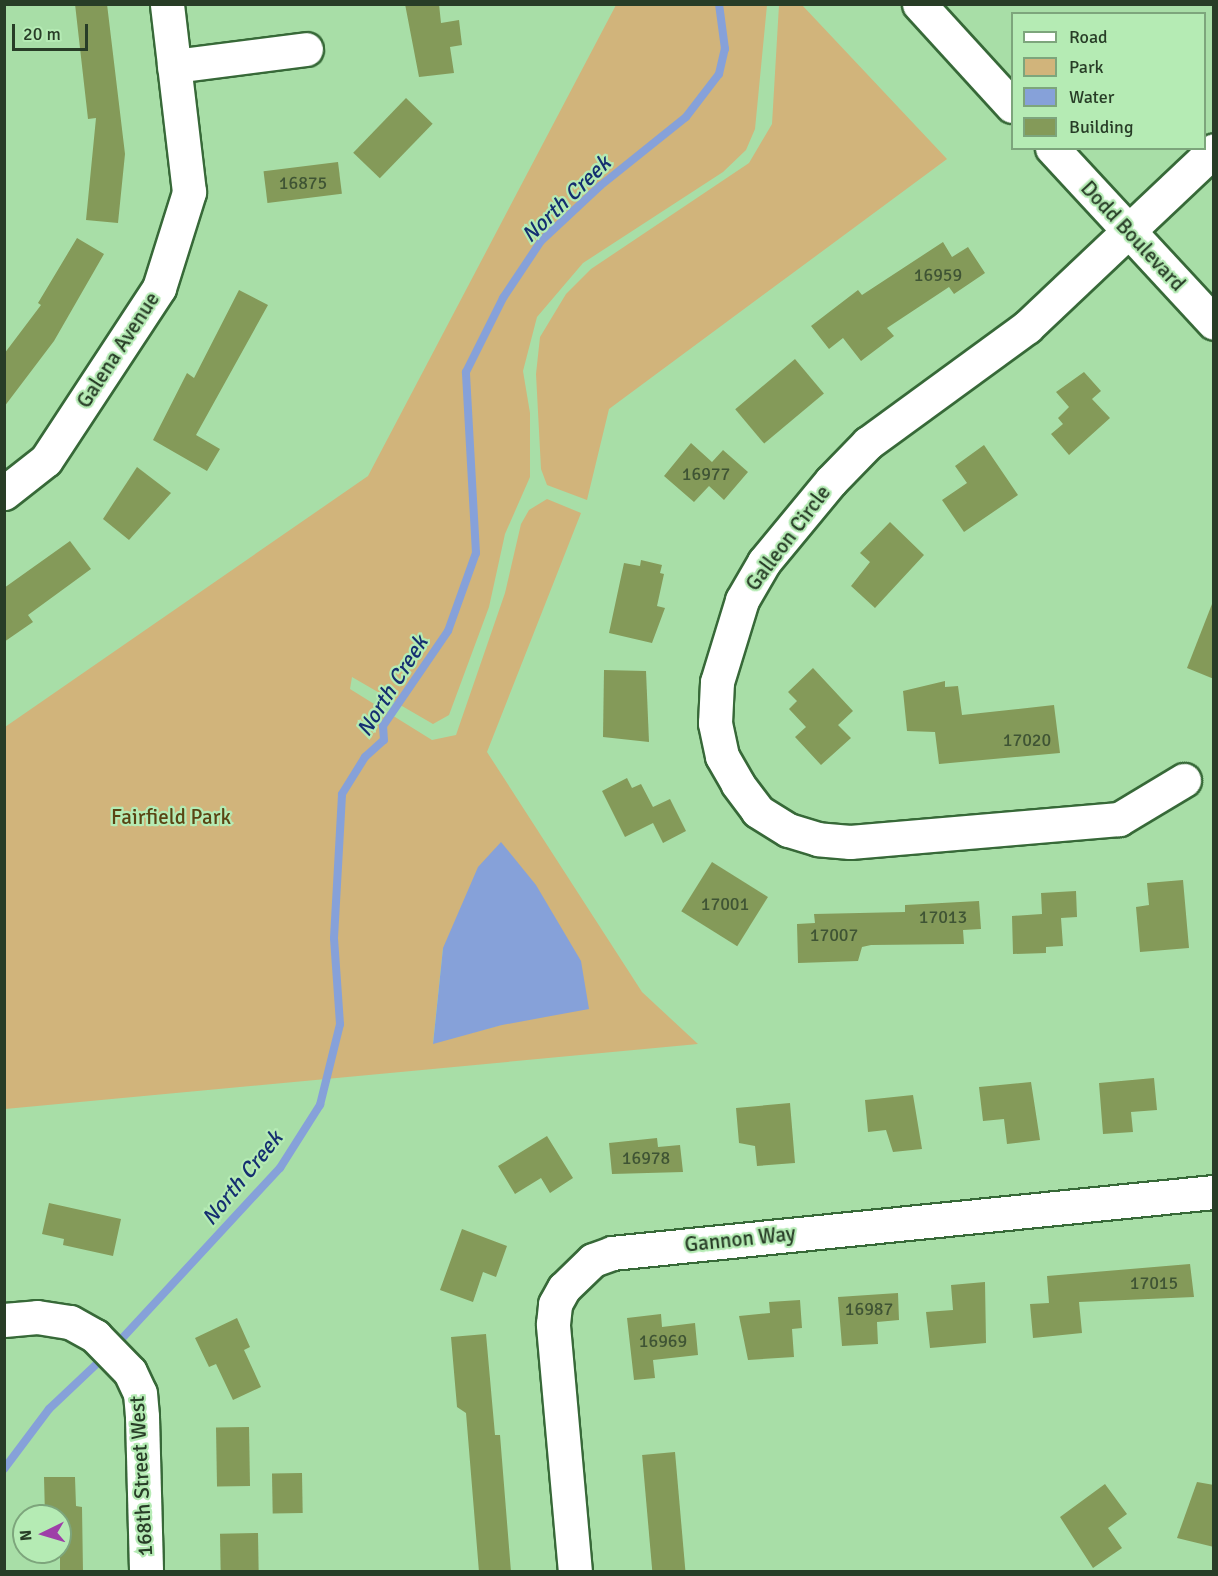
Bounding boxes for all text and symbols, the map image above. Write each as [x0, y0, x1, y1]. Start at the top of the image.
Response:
scale bar [15, 12, 92, 50]
legend [1011, 12, 1206, 150]
text: 20 m [23, 23, 61, 45]
text: Road [1069, 26, 1108, 48]
text: Park [1069, 56, 1104, 78]
text: Water [1069, 86, 1114, 108]
text: Building [1069, 116, 1133, 138]
water label: North Creek [516, 150, 616, 248]
house number: 16875 [279, 172, 327, 194]
street label: Dodd Boulevard [1076, 176, 1190, 296]
house number: 16959 [914, 264, 962, 286]
street label: Galena Avenue [71, 287, 165, 413]
house number: 16977 [682, 463, 730, 485]
street label: Galleon Circle [740, 480, 836, 596]
water label: North Creek [351, 631, 433, 741]
house number: 17020 [1003, 729, 1051, 751]
park label: Fairfield Park [111, 804, 231, 830]
house number: 17001 [701, 893, 749, 915]
house number: 17013 [919, 906, 967, 928]
house number: 17007 [810, 924, 858, 946]
water label: North Creek [196, 1126, 288, 1230]
house number: 16978 [622, 1147, 670, 1169]
street label: Gannon Way [683, 1221, 797, 1257]
house number: 17015 [1130, 1272, 1178, 1294]
house number: 16987 [845, 1298, 893, 1320]
house number: 16969 [639, 1330, 687, 1352]
street label: 168th Street West [124, 1395, 158, 1557]
north arrow [12, 1504, 72, 1564]
text: N [16, 1529, 37, 1542]

